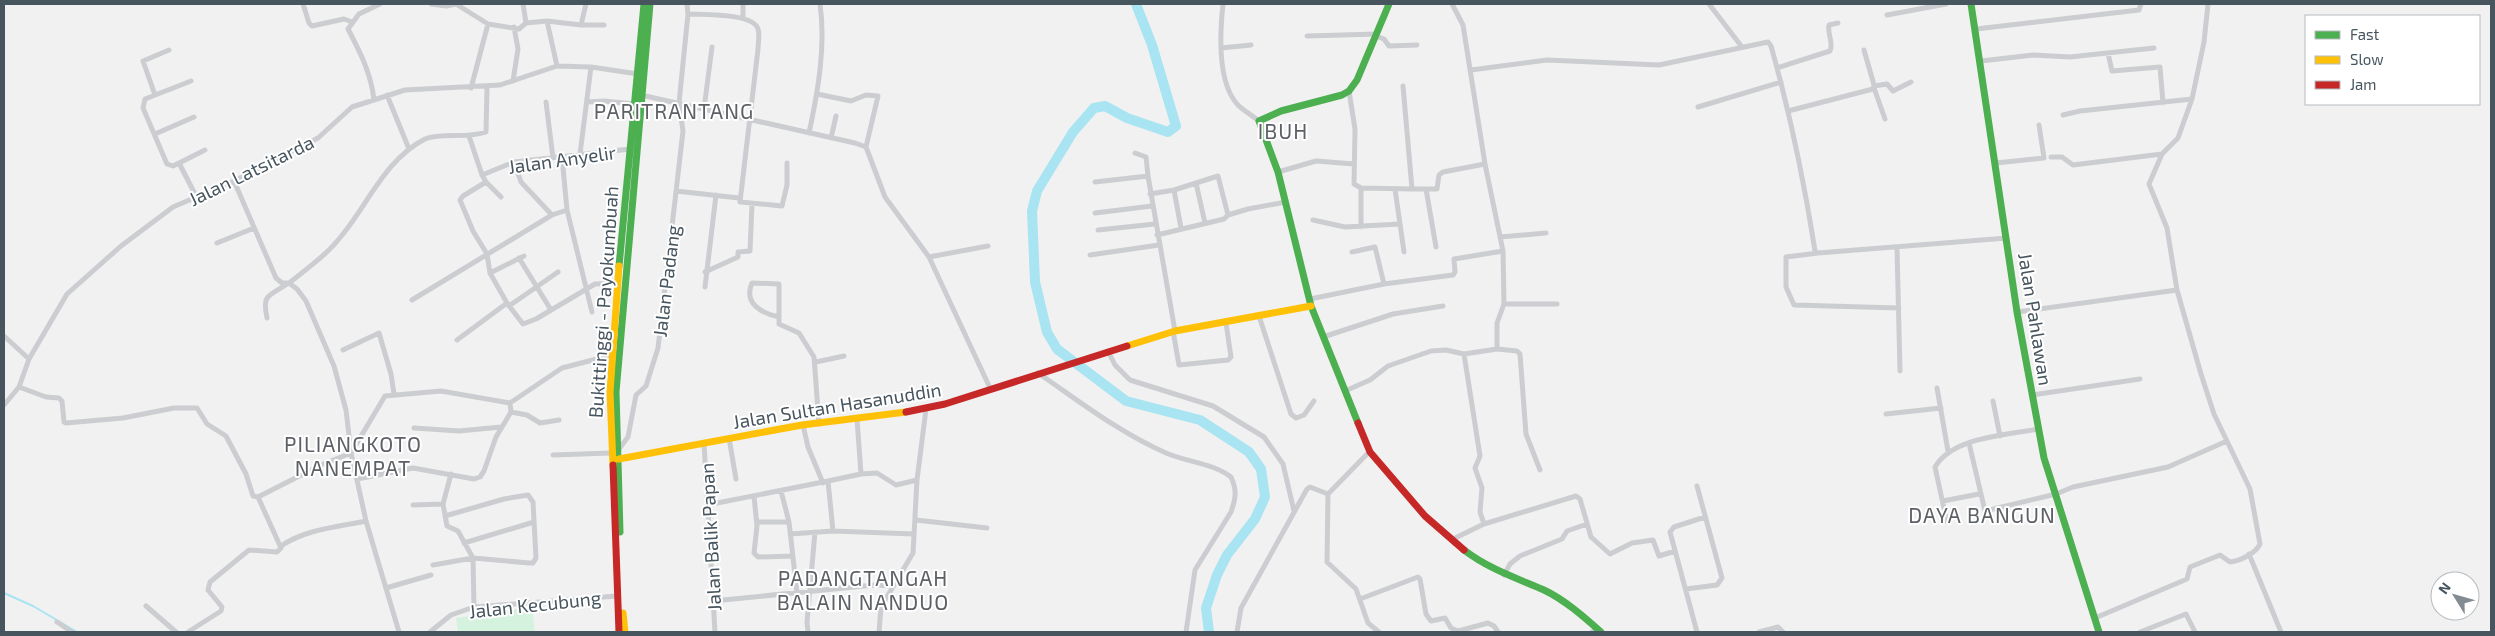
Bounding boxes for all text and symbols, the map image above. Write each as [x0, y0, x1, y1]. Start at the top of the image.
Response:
legend [2305, 15, 2480, 105]
text: Fast [2350, 25, 2380, 43]
text: Slow [2350, 50, 2384, 68]
text: Jam [2350, 75, 2376, 93]
district label: PARITRANTANG [594, 98, 754, 123]
district label: IBUH [1258, 118, 1308, 143]
street label: Jalan Latsitarda [185, 130, 317, 210]
street label: Jalan Anyelir [507, 140, 618, 178]
street label: Bukittinggi - Payokumbuah [583, 185, 623, 419]
street label: Jalan Padang [648, 223, 684, 338]
street label: Jalan Pahlawan [2014, 251, 2058, 387]
street label: Jalan Sultan Hasanuddin [731, 377, 943, 433]
district label: PILIANGKOTO NANEMPAT [284, 431, 422, 480]
street label: Jalan Balik Papan [695, 462, 725, 612]
district label: DAYA BANGUN [1908, 502, 2056, 527]
district label: PADANGTANGAH BALAIN NANDUO [777, 565, 949, 614]
north arrow [2430, 571, 2480, 621]
text: N [2434, 579, 2454, 597]
street label: Jalan Kecubung [468, 586, 603, 622]

